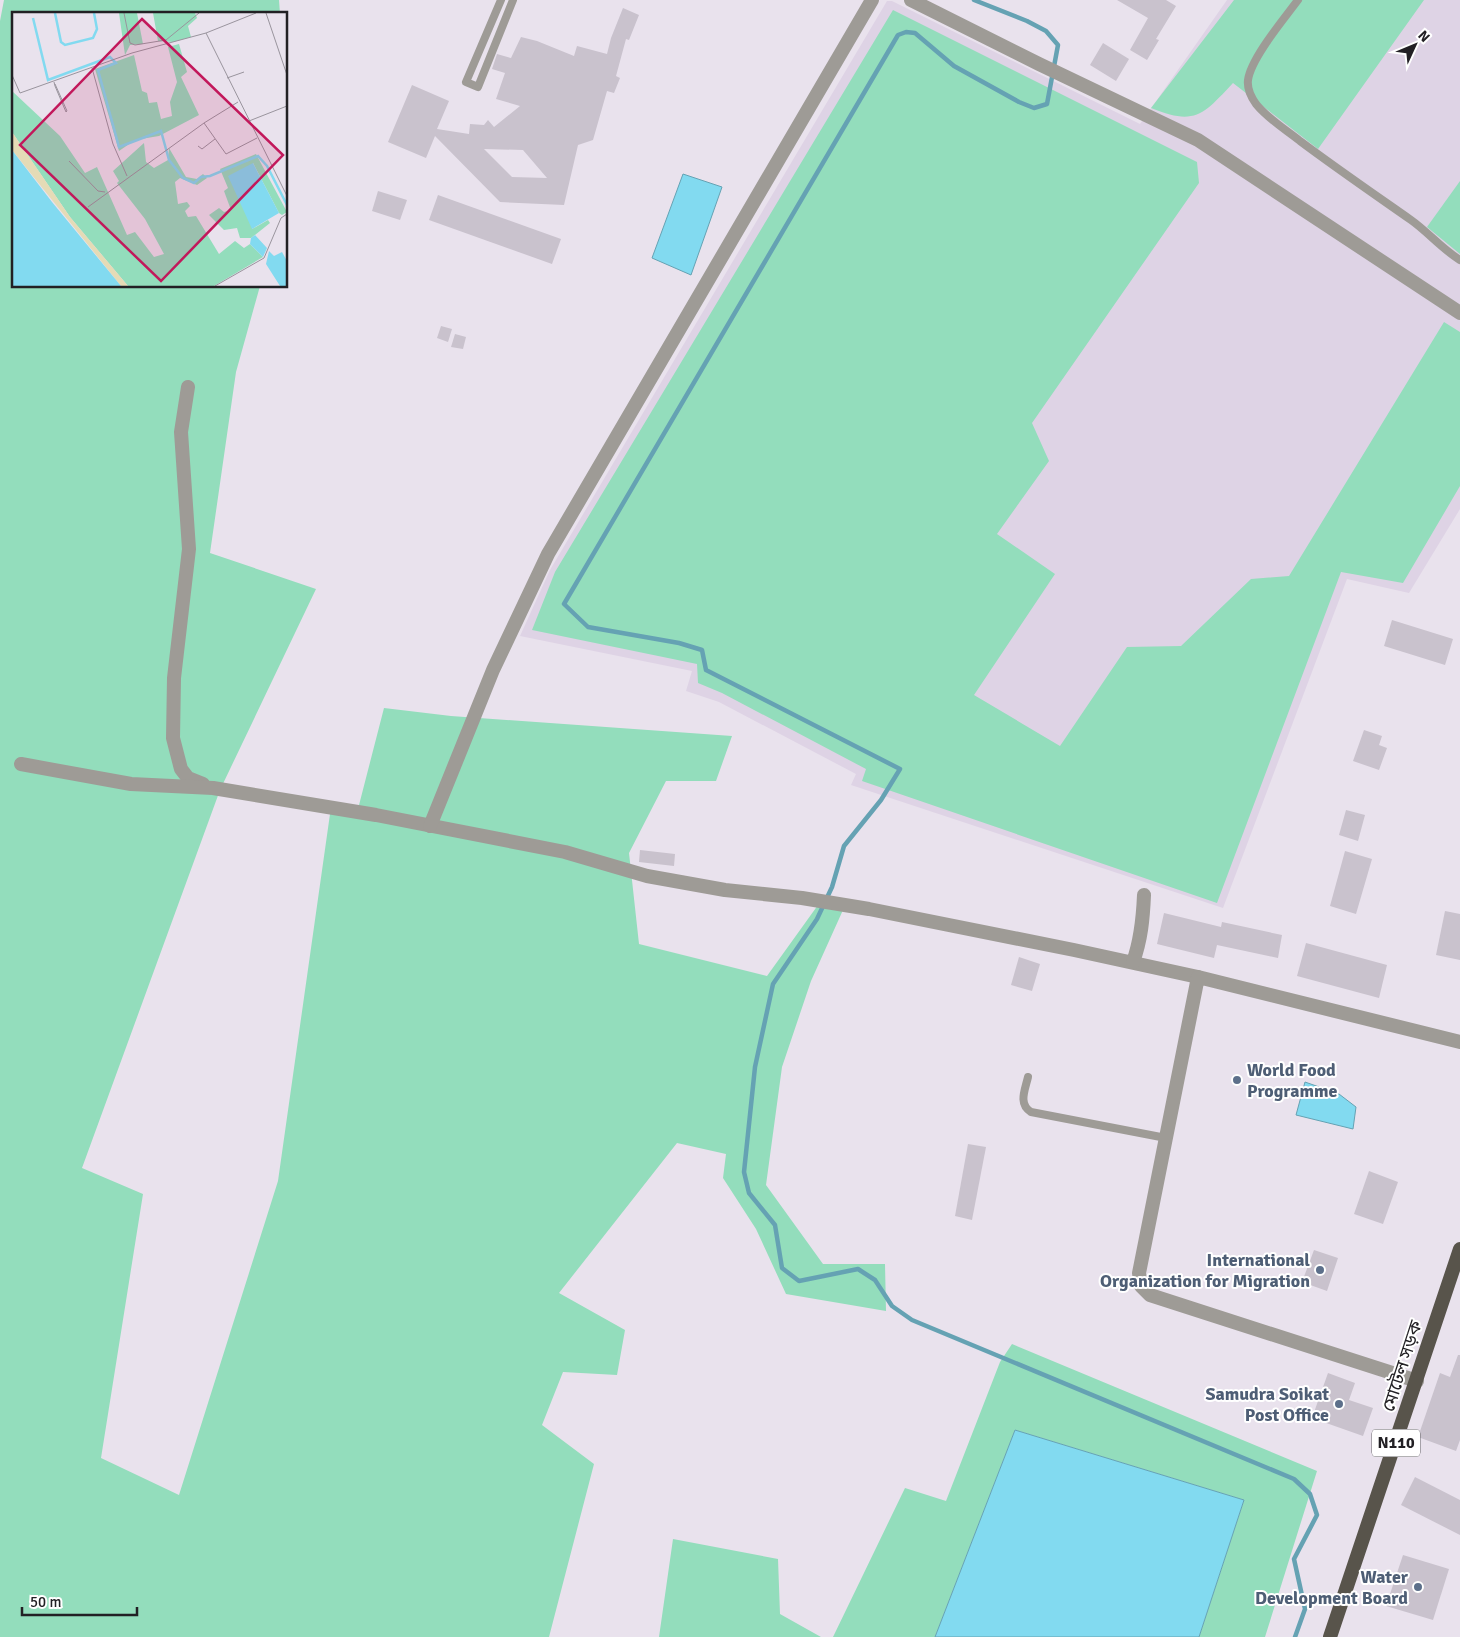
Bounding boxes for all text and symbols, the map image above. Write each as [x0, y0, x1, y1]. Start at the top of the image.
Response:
inset map [12, 12, 288, 288]
north arrow [1390, 20, 1440, 70]
text: N [1414, 27, 1433, 46]
place label: World Food Programme [1247, 1059, 1338, 1102]
marker: World Food Programme [1231, 1074, 1243, 1086]
place label: International Organization for Migration [1100, 1249, 1310, 1292]
marker: International Organization for Migration [1314, 1264, 1326, 1276]
street label: মোটেল সড়ক [1377, 1317, 1427, 1414]
place label: Samudra Soikat Post Office [1205, 1383, 1329, 1426]
marker: Samudra Soikat Post Office [1333, 1398, 1345, 1410]
road number: N110 [1372, 1430, 1420, 1456]
place label: Water Development Board [1255, 1566, 1409, 1609]
marker: Water Development Board [1412, 1581, 1424, 1593]
scale bar [22, 1584, 138, 1616]
text: 50 m [30, 1593, 61, 1611]

